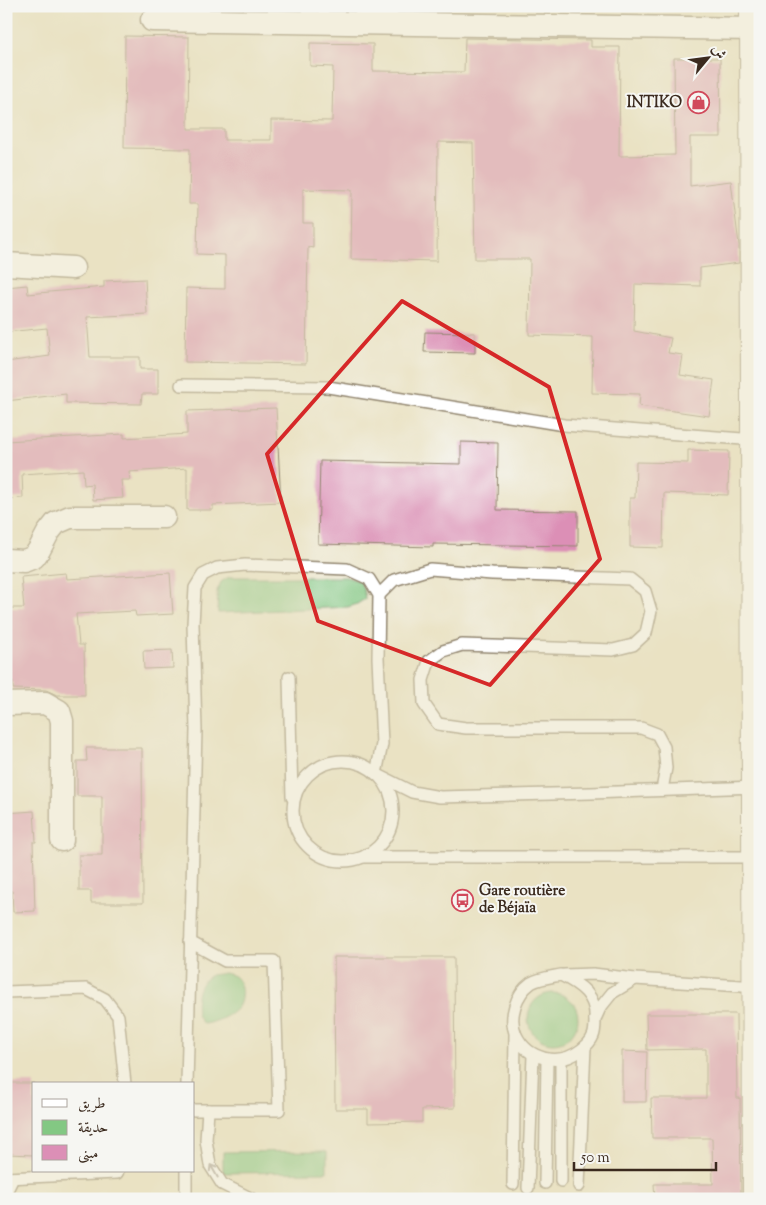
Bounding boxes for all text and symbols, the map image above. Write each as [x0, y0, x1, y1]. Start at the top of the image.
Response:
north arrow [684, 32, 734, 82]
text: ش [706, 42, 730, 64]
shop icon: INTIKO [686, 91, 710, 115]
place label: INTIKO [627, 93, 682, 114]
place label: Gare routière de Béjaïa [479, 881, 565, 919]
bus stop icon: Gare routière de Béjaïa [451, 888, 475, 912]
legend [32, 1082, 195, 1172]
text: طريق [78, 1094, 105, 1115]
text: حديقة [78, 1118, 108, 1139]
scale bar [574, 1140, 716, 1172]
text: مبنى [78, 1144, 98, 1165]
text: 50 m [580, 1148, 610, 1169]
one-way arrow [209, 1164, 219, 1178]

